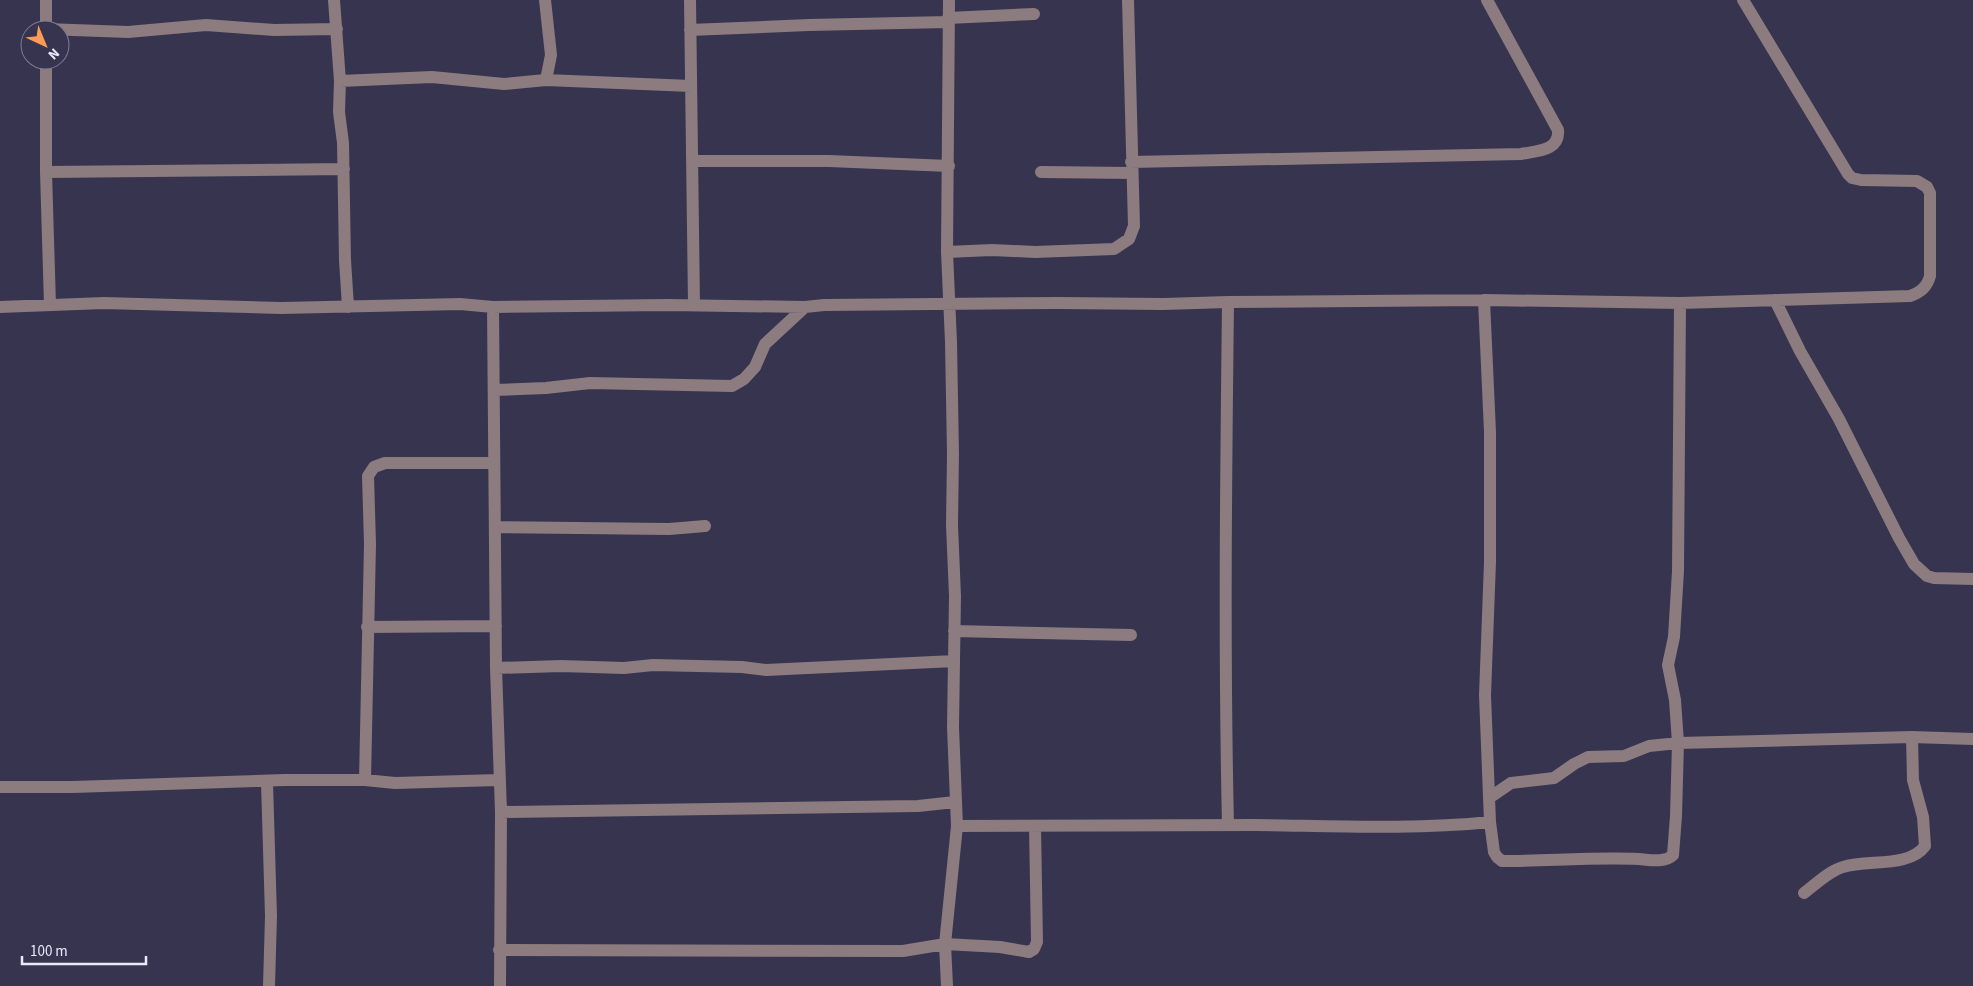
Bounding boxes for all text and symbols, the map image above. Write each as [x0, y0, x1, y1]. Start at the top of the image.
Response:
north arrow [20, 20, 70, 70]
text: N [43, 43, 64, 64]
scale bar [22, 934, 146, 966]
text: 100 m [30, 941, 68, 962]

